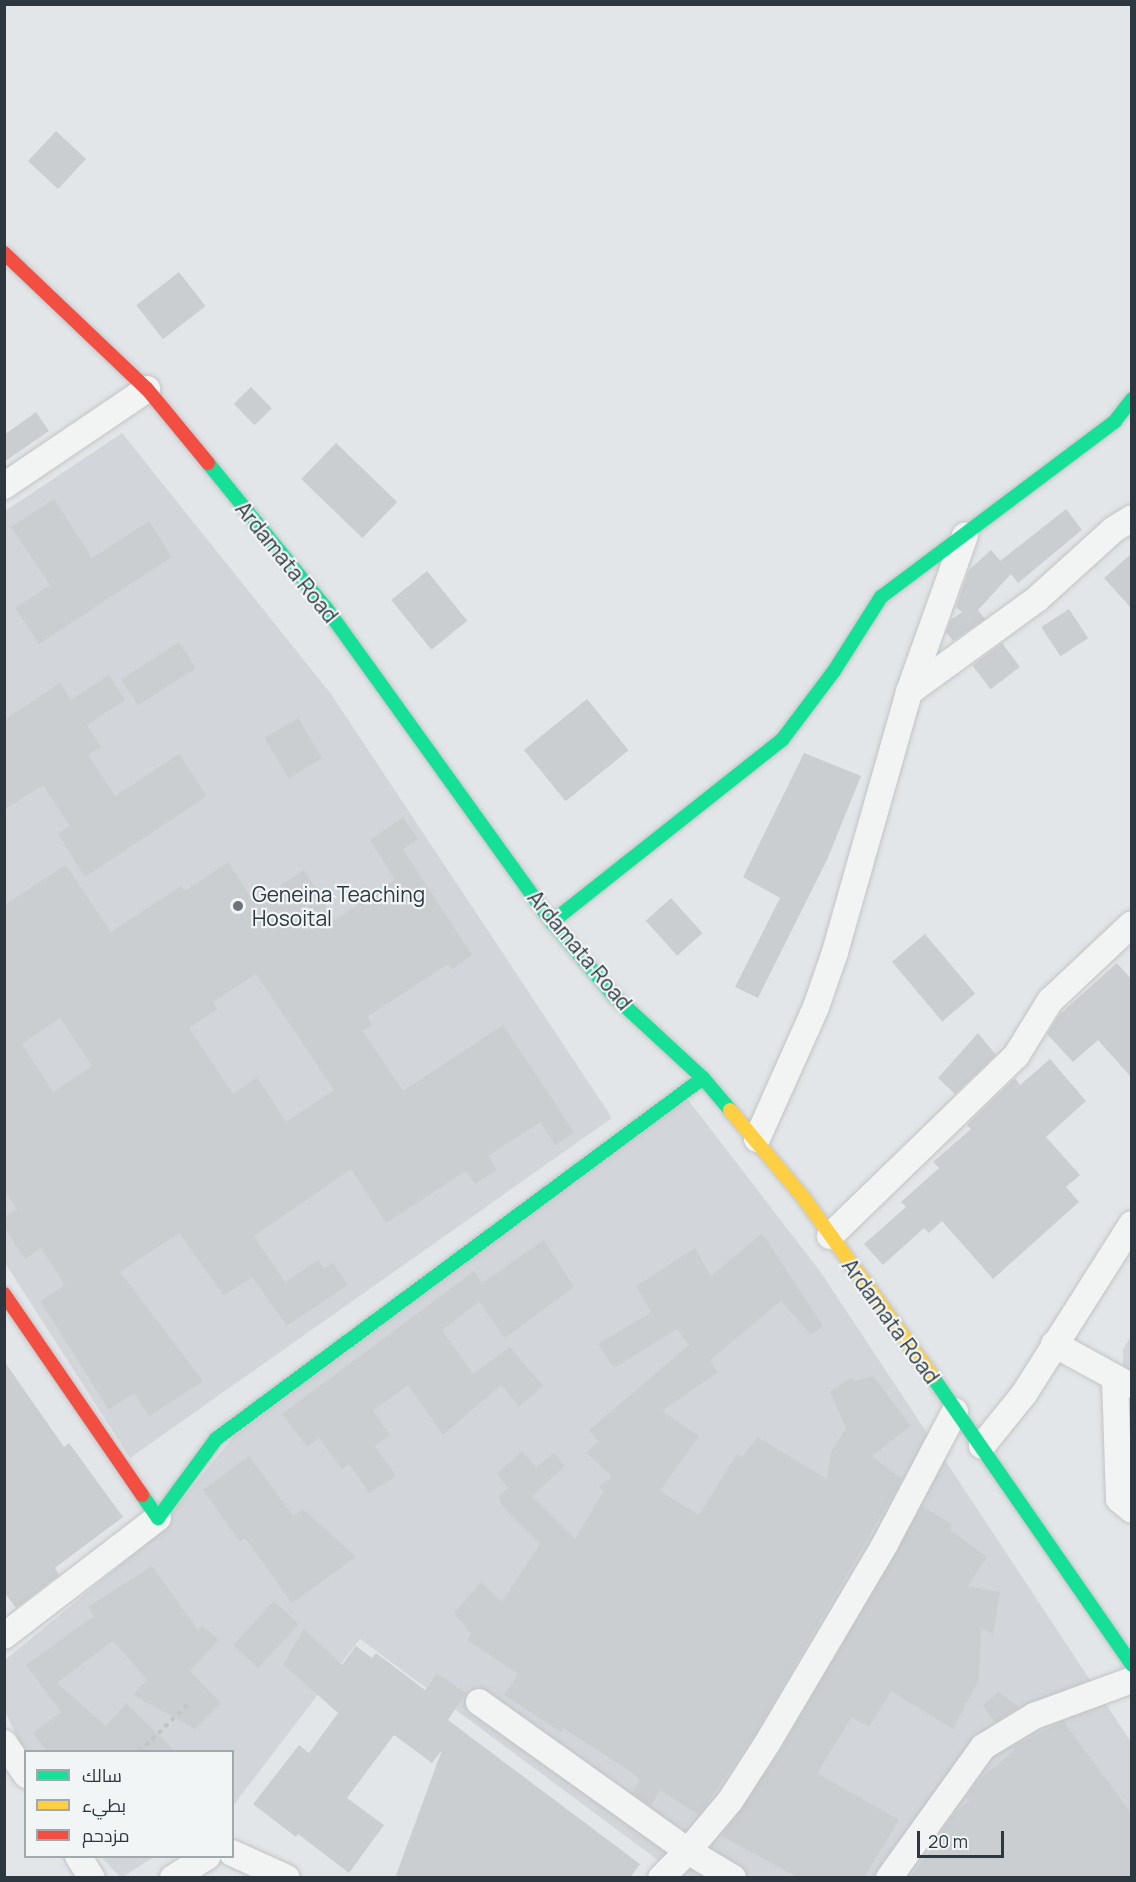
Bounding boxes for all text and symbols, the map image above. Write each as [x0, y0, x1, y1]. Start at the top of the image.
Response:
street label: Ardamata Road [231, 496, 343, 628]
place label: Geneina Teaching Hosoital [252, 881, 425, 931]
street label: Ardamata Road [523, 885, 637, 1015]
marker: Geneina Teaching Hosoital [229, 897, 247, 915]
street label: Ardamata Road [837, 1254, 945, 1388]
legend [24, 1750, 234, 1858]
text: سالك [82, 1763, 122, 1787]
text: بطيء [82, 1793, 126, 1817]
scale bar [920, 1819, 1007, 1857]
text: مزدحم [82, 1823, 130, 1847]
text: 20 m [928, 1829, 968, 1853]

